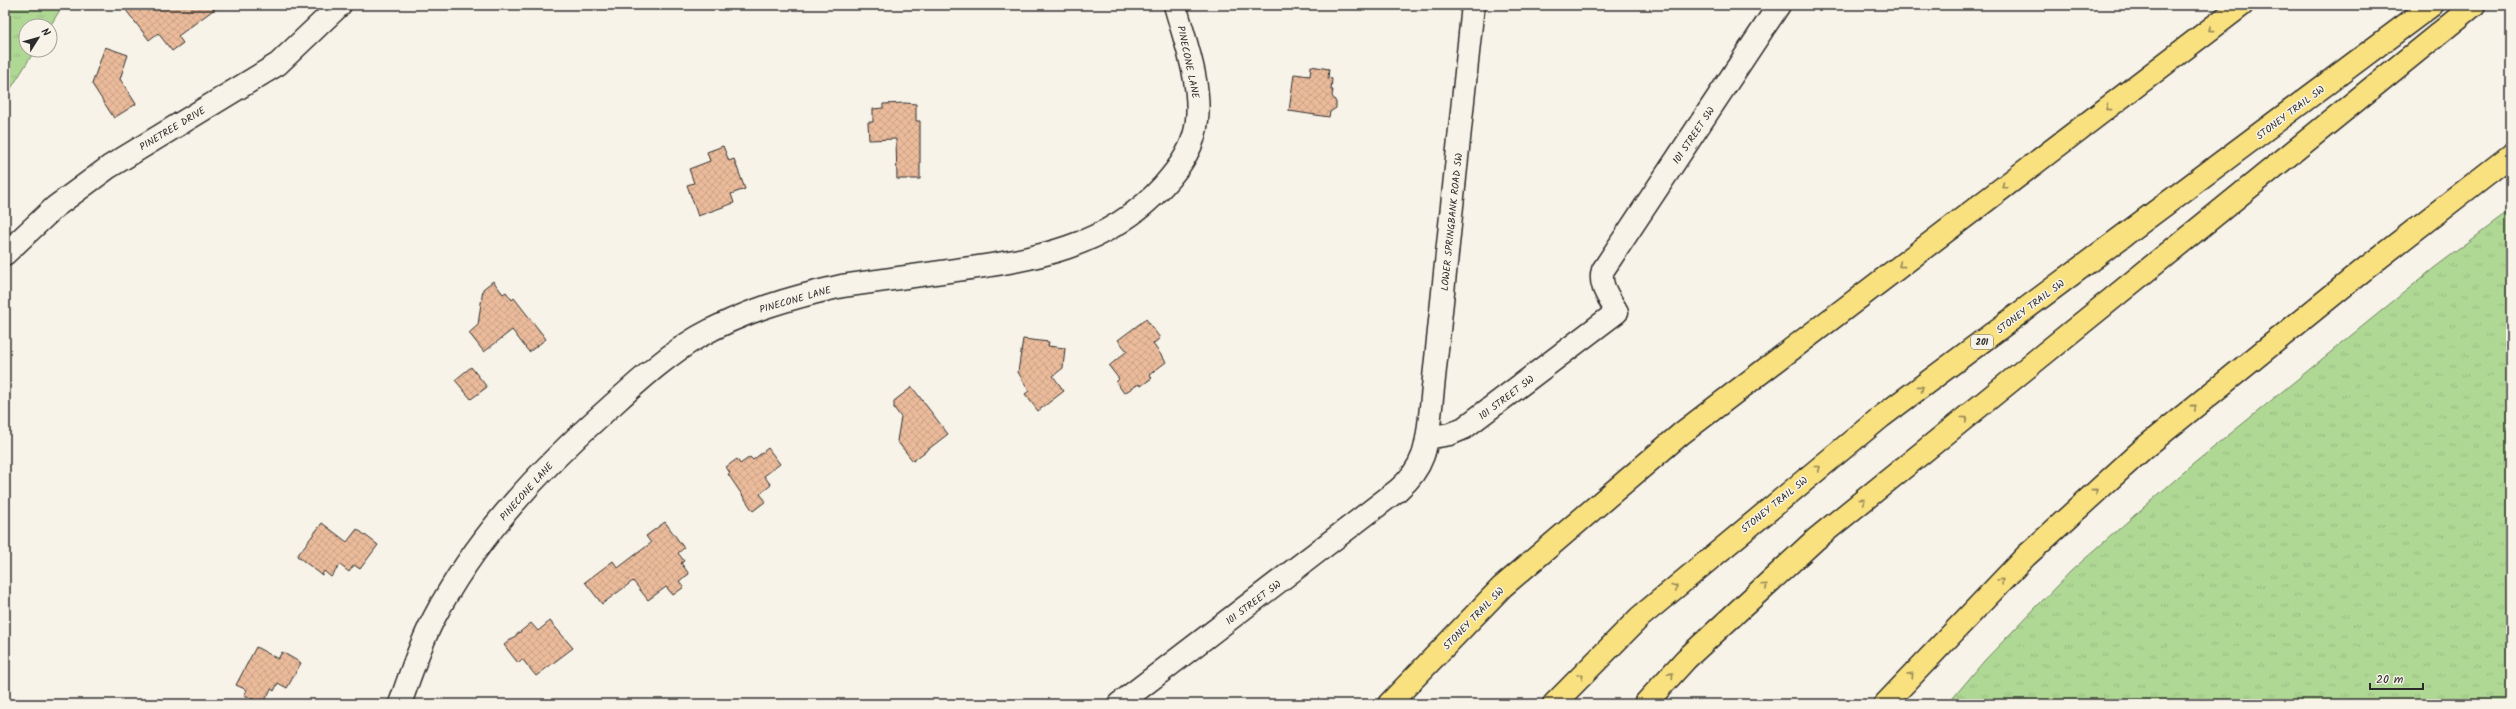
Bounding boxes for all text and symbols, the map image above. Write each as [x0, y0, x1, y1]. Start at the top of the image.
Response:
north arrow [18, 18, 58, 58]
text: N [36, 24, 54, 41]
street label: PINECONE LANE [1172, 24, 1204, 101]
one-way arrow [2209, 24, 2216, 31]
street label: STONEY TRAIL SW [2253, 82, 2328, 144]
street label: PINETREE DRIVE [136, 102, 210, 155]
one-way arrow [2105, 103, 2112, 110]
street label: 101 STREET SW [1669, 104, 1719, 167]
street label: LOWER SPRINGBANK ROAD SW [1437, 152, 1467, 292]
one-way arrow [2002, 182, 2009, 189]
one-way arrow [1899, 261, 1906, 268]
street label: STONEY TRAIL SW [1993, 276, 2068, 338]
street label: PINECONE LANE [757, 282, 834, 318]
road number: 201 [1971, 335, 1993, 349]
street label: 101 STREET SW [1475, 371, 1538, 424]
one-way arrow [1916, 386, 1923, 393]
one-way arrow [2189, 404, 2196, 411]
one-way arrow [1960, 417, 1967, 424]
street label: PINECONE LANE [496, 458, 558, 525]
one-way arrow [1814, 466, 1821, 473]
street label: STONEY TRAIL SW [1738, 473, 1812, 537]
one-way arrow [2090, 489, 2098, 496]
one-way arrow [1859, 498, 1866, 505]
street label: 101 STREET SW [1222, 576, 1285, 629]
one-way arrow [1996, 578, 2004, 586]
street label: STONEY TRAIL SW [1439, 583, 1508, 654]
one-way arrow [1760, 583, 1768, 590]
one-way arrow [1670, 584, 1678, 591]
scale bar [2370, 665, 2423, 691]
text: 20 m [2376, 670, 2404, 689]
one-way arrow [1666, 672, 1674, 680]
one-way arrow [1906, 672, 1914, 680]
one-way arrow [1576, 673, 1584, 681]

